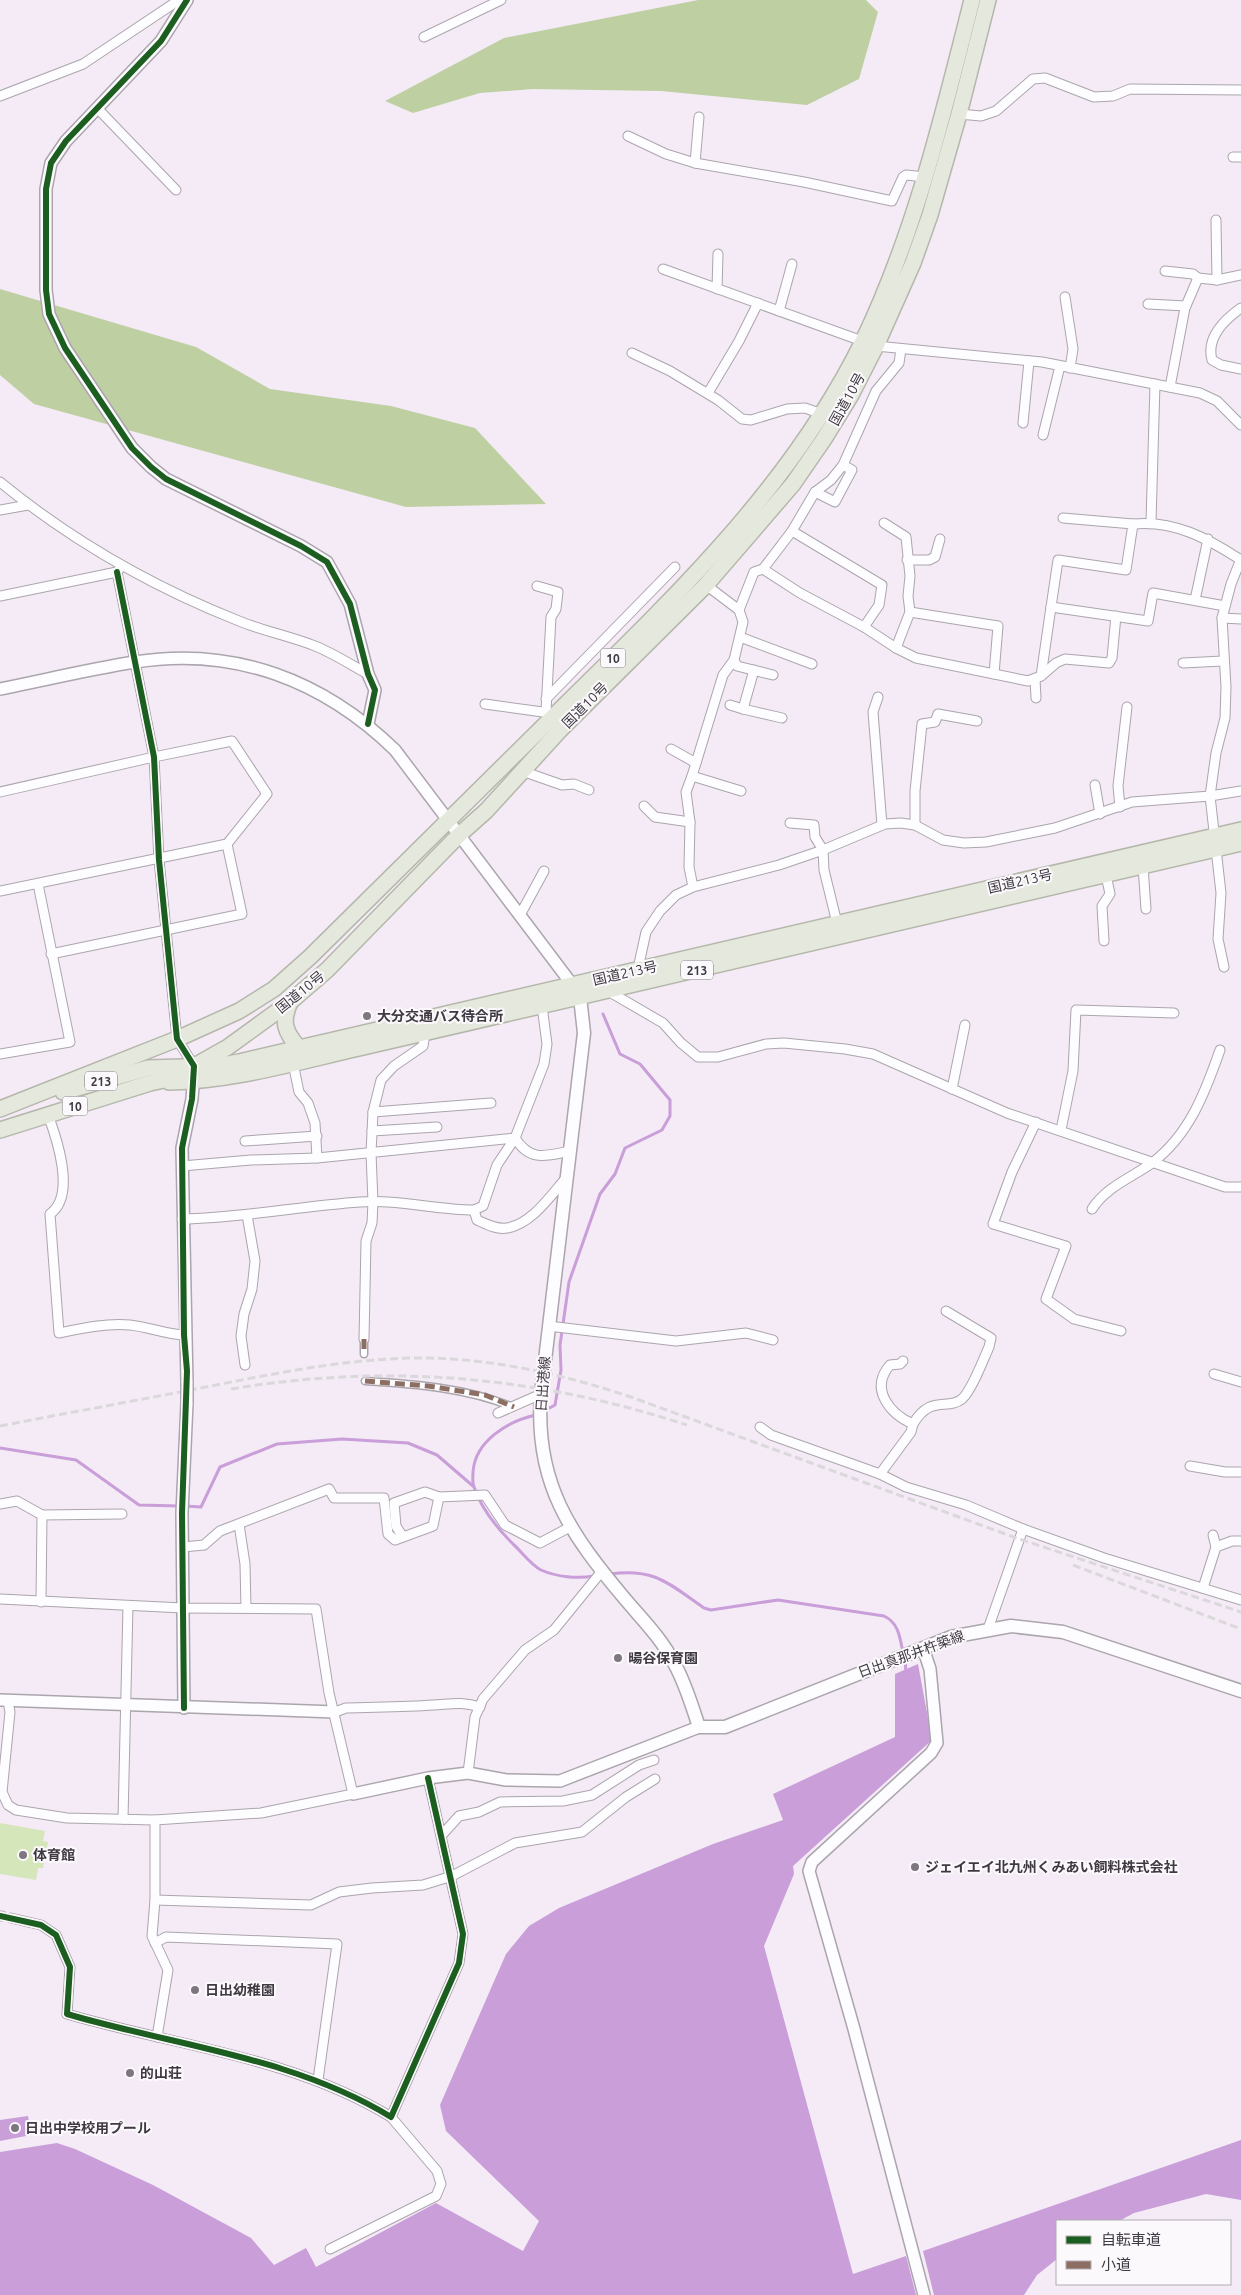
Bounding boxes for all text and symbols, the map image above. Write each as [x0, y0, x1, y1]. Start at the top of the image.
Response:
street label: 国道10号 [826, 370, 868, 428]
road number: 10 [600, 648, 626, 668]
street label: 国道10号 [559, 679, 611, 731]
street label: 国道213号 [986, 866, 1054, 896]
street label: 国道213号 [591, 958, 659, 988]
road number: 213 [681, 960, 713, 980]
street label: 国道10号 [273, 968, 327, 1016]
place label: 大分交通バス待合所 [377, 1008, 503, 1024]
marker: 大分交通バス待合所 [361, 1010, 373, 1022]
road number: 213 [85, 1072, 117, 1090]
road number: 10 [62, 1096, 88, 1116]
street label: 日出港線 [533, 1356, 553, 1412]
street label: 日出真那井杵築線 [856, 1627, 966, 1681]
place label: 暘谷保育園 [628, 1650, 698, 1666]
marker: 暘谷保育園 [612, 1652, 624, 1664]
place label: 体育館 [33, 1847, 75, 1863]
marker: 体育館 [17, 1849, 29, 1861]
place label: ジェイエイ北九州くみあい飼料株式会社 [925, 1859, 1177, 1875]
marker: ジェイエイ北九州くみあい飼料株式会社 [909, 1861, 921, 1873]
place label: 日出幼稚園 [205, 1982, 275, 1998]
marker: 日出幼稚園 [189, 1984, 201, 1996]
place label: 的山荘 [140, 2065, 182, 2081]
marker: 的山荘 [124, 2067, 136, 2079]
place label: 日出中学校用プール [25, 2120, 151, 2136]
marker: 日出中学校用プール [9, 2122, 21, 2134]
legend [1056, 2220, 1231, 2285]
text: 自転車道 [1101, 2231, 1161, 2248]
text: 小道 [1101, 2256, 1131, 2273]

